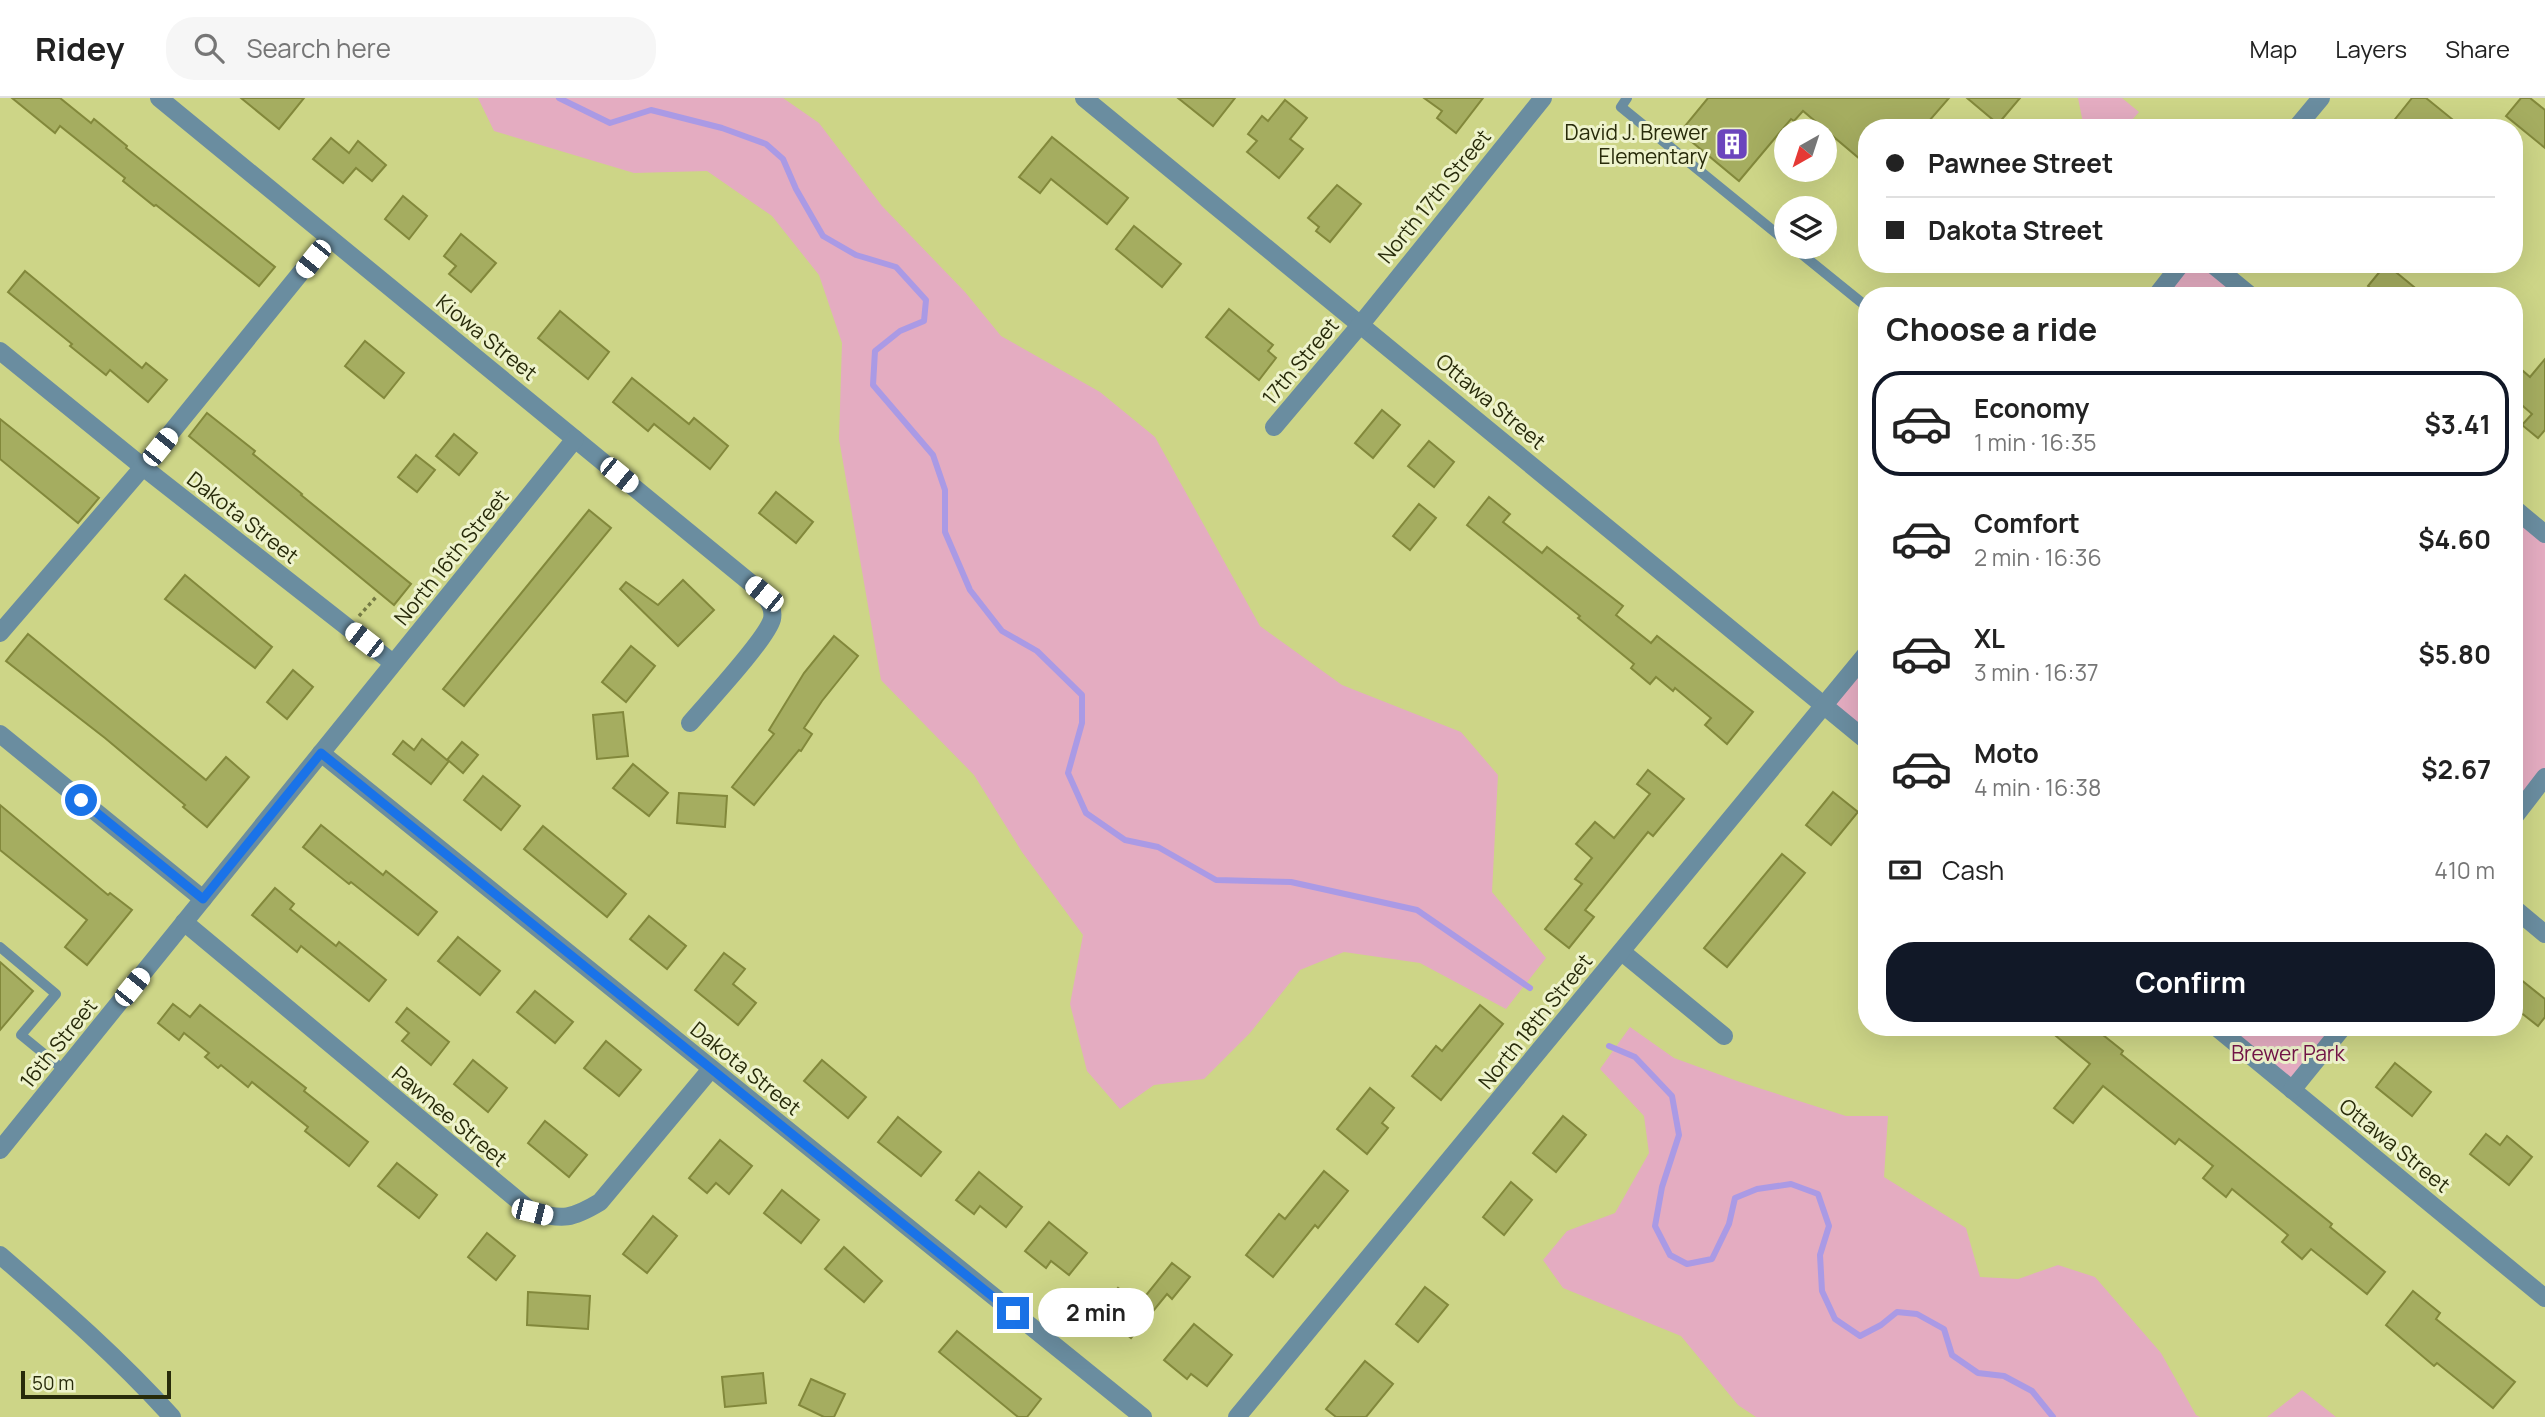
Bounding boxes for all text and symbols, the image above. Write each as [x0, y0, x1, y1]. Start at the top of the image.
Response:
search box [166, 17, 656, 80]
text: Ridey [35, 26, 124, 71]
icon: search [190, 29, 228, 67]
text: Search here [246, 30, 391, 66]
text: Map [2250, 32, 2297, 65]
text: Layers [2335, 32, 2407, 65]
text: Share [2445, 32, 2510, 65]
place label: David J. Brewer Elementary [1565, 118, 1708, 170]
north arrow [1774, 119, 1838, 182]
map controls [1774, 119, 1837, 259]
street label: North 17th Street [1371, 123, 1497, 269]
building icon: David J. Brewer Elementary [1713, 125, 1751, 163]
text: Pawnee Street [1928, 145, 2113, 181]
button: layers [1774, 196, 1837, 259]
text: Dakota Street [1928, 212, 2103, 248]
car [292, 236, 335, 282]
street label: Kiowa Street [431, 288, 543, 386]
text: Choose a ride [1886, 307, 2097, 351]
street label: 17th Street [1255, 312, 1345, 410]
street label: Ottawa Street [1430, 347, 1552, 455]
text: Economy [1974, 390, 2089, 426]
icon: car [1890, 392, 1953, 455]
text: $3.41 [2424, 406, 2491, 442]
car [139, 424, 182, 470]
text: 1 min · 16:35 [1974, 426, 2097, 458]
car [597, 454, 642, 496]
street label: Dakota Street [181, 465, 305, 569]
street label: North 16th Street [387, 483, 515, 631]
text: Comfort [1974, 505, 2080, 541]
icon: car [1890, 507, 1953, 570]
text: $4.60 [2418, 521, 2491, 557]
text: 2 min · 16:36 [1974, 541, 2102, 573]
car [742, 573, 787, 615]
car [341, 619, 388, 661]
text: XL [1974, 620, 2005, 656]
icon: car [1890, 622, 1953, 685]
text: $5.80 [2419, 636, 2491, 672]
text: 3 min · 16:37 [1974, 656, 2099, 688]
text: Moto [1974, 735, 2039, 771]
icon: car [1890, 737, 1953, 800]
text: $2.67 [2421, 751, 2491, 787]
text: 4 min · 16:38 [1974, 771, 2101, 803]
route start [65, 784, 97, 816]
icon: cash [1886, 851, 1924, 889]
text: Cash [1942, 852, 2004, 888]
text: 410 m [2434, 854, 2495, 886]
button: Confirm [1886, 942, 2495, 1022]
street label: North 18th Street [1472, 947, 1598, 1095]
car [111, 964, 154, 1010]
street label: 16th Street [13, 992, 103, 1094]
street label: Dakota Street [685, 1015, 807, 1121]
park label: Brewer Park [2231, 1039, 2345, 1067]
street label: Pawnee Street [386, 1060, 514, 1172]
street label: Ottawa Street [2334, 1092, 2456, 1198]
car [510, 1197, 555, 1227]
callout: 2 min [1038, 1288, 1153, 1338]
text: 2 min [1066, 1296, 1126, 1328]
route end [997, 1297, 1029, 1329]
scale bar [21, 1368, 172, 1400]
text: 50 m [32, 1370, 74, 1396]

